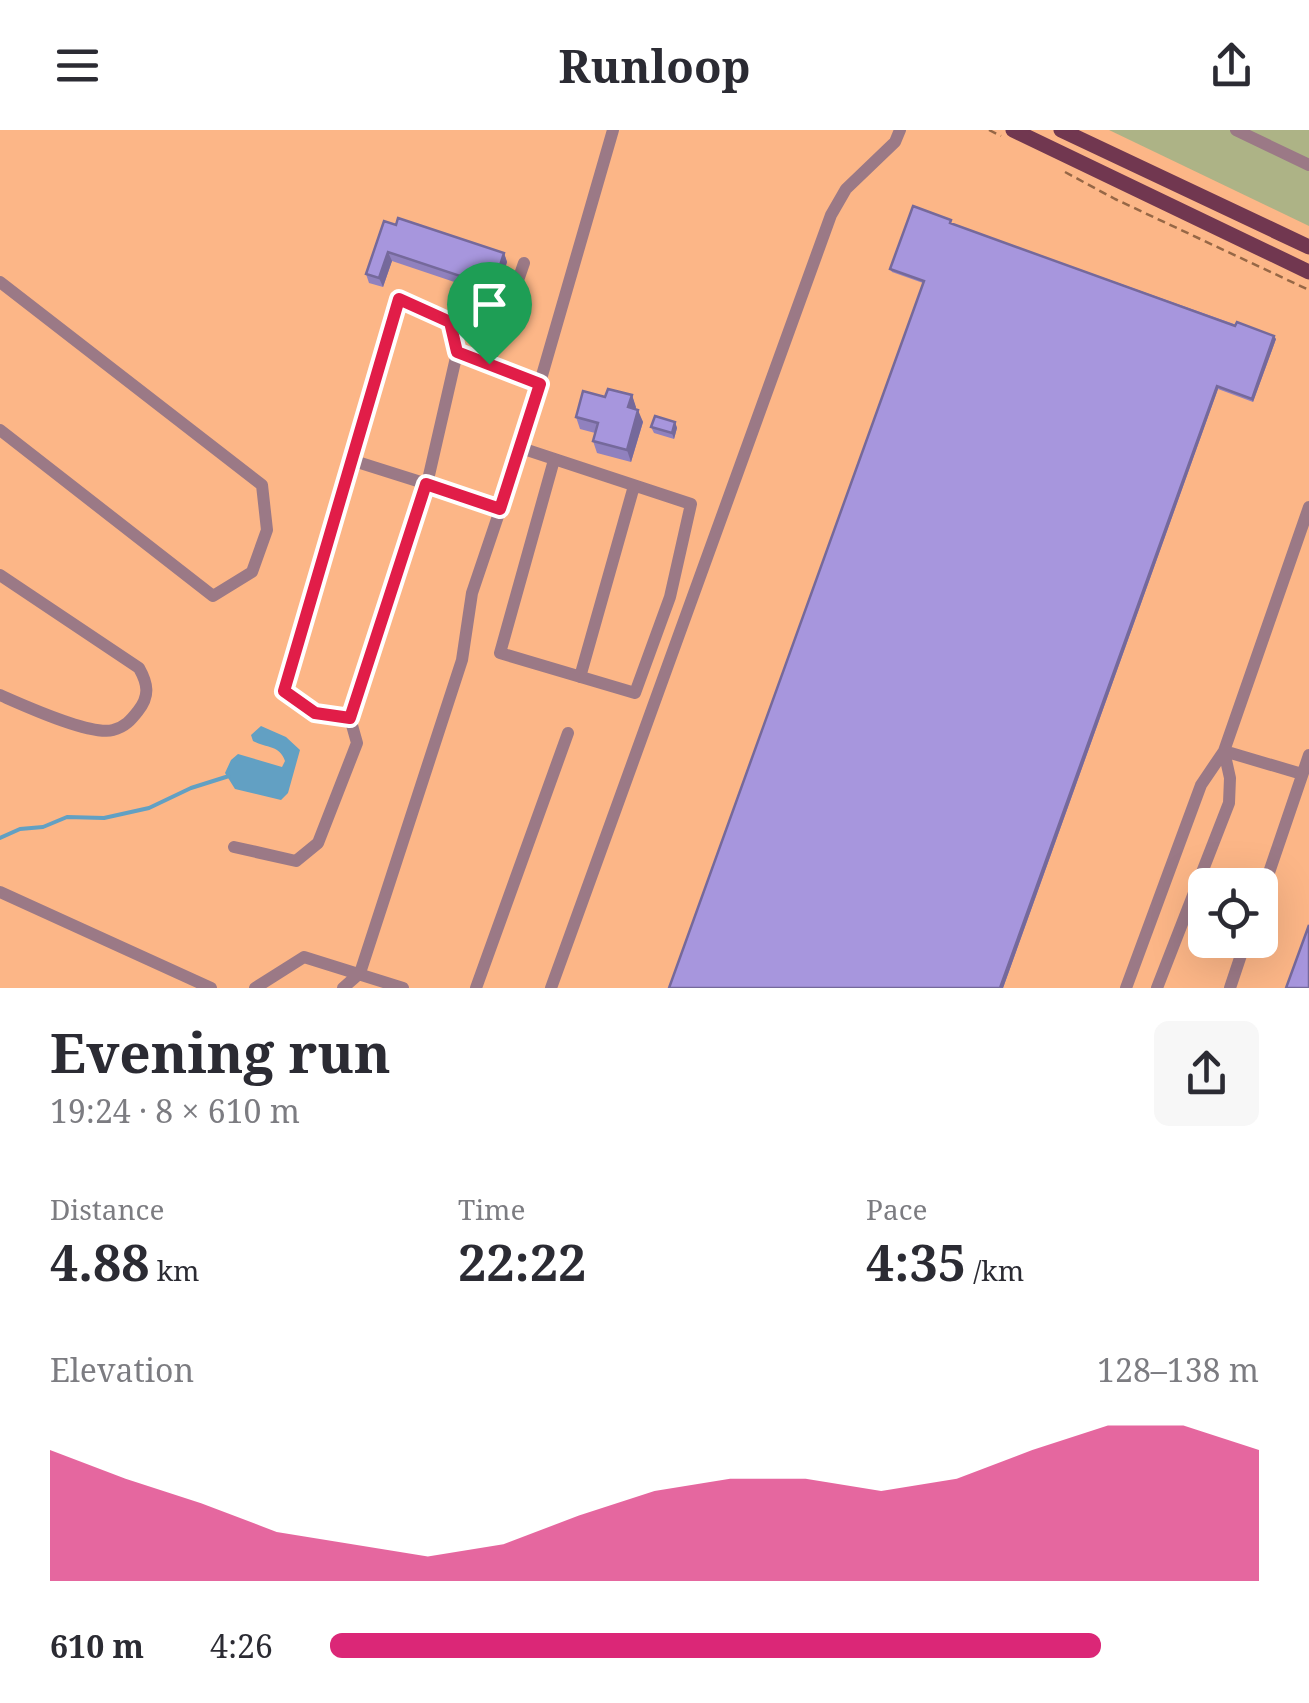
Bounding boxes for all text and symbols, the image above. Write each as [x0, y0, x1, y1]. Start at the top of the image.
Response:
text: Runloop [558, 35, 751, 96]
icon: menu [50, 38, 105, 93]
icon: share [1204, 38, 1259, 93]
pin [447, 262, 532, 365]
icon: arrive [462, 277, 517, 332]
map controls [1188, 868, 1278, 958]
button: locate [1188, 868, 1278, 958]
text: Evening run [50, 1014, 391, 1089]
button: share [1154, 1021, 1259, 1126]
text: 19:24 · 8 × 610 m [50, 1089, 300, 1132]
text: Distance [50, 1190, 164, 1228]
text: Time [458, 1190, 526, 1228]
text: Pace [866, 1190, 927, 1228]
text: 4.88 [50, 1228, 149, 1296]
text: 22:22 [458, 1228, 586, 1296]
text: 4:35 [866, 1228, 966, 1296]
text: km [149, 1251, 200, 1289]
text: /km [966, 1251, 1024, 1289]
text: Elevation [50, 1348, 194, 1391]
text: 128–138 m [1097, 1348, 1259, 1391]
text: 610 m [50, 1624, 144, 1667]
text: 4:26 [210, 1624, 273, 1667]

